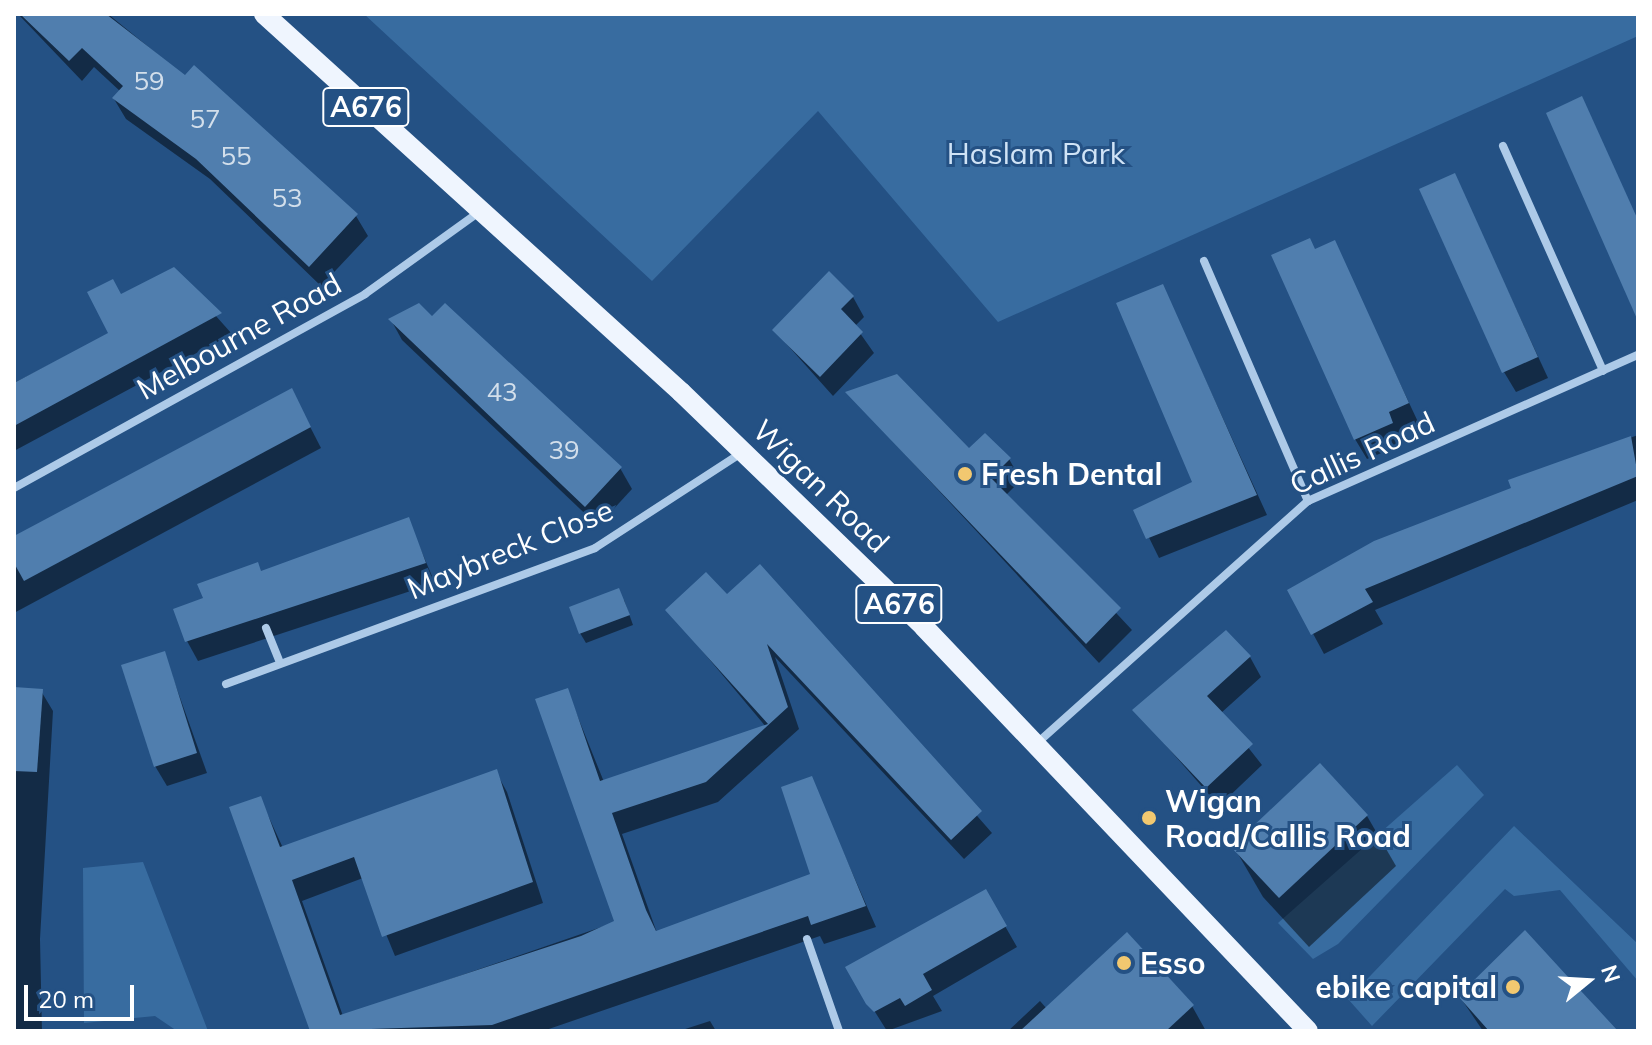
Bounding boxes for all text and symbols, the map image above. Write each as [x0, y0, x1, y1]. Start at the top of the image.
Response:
house number: 59 [133, 65, 165, 97]
road number: A676 [322, 83, 410, 131]
house number: 57 [189, 103, 221, 135]
park label: Haslam Park [947, 135, 1125, 171]
house number: 55 [220, 140, 252, 172]
house number: 53 [271, 182, 303, 214]
street label: Melbourne Road [131, 265, 347, 407]
house number: 43 [486, 376, 518, 408]
street label: Callis Road [1284, 404, 1440, 502]
street label: Wigan Road [745, 412, 897, 560]
house number: 39 [548, 434, 580, 466]
place label: Fresh Dental [981, 456, 1162, 492]
marker: Fresh Dental [956, 465, 974, 483]
street label: Maybreck Close [402, 491, 618, 607]
road number: A676 [855, 580, 943, 628]
place label: Wigan Road/Callis Road [1165, 783, 1411, 854]
marker: Wigan Road/Callis Road [1140, 809, 1158, 827]
north arrow [1548, 941, 1628, 1021]
place label: Esso [1140, 945, 1206, 981]
marker: Esso [1115, 954, 1133, 972]
text: N [1595, 961, 1627, 986]
scale bar [28, 969, 138, 1019]
place label: ebike capital [1315, 969, 1497, 1005]
marker: ebike capital [1504, 978, 1522, 996]
text: 20 m [38, 984, 94, 1014]

